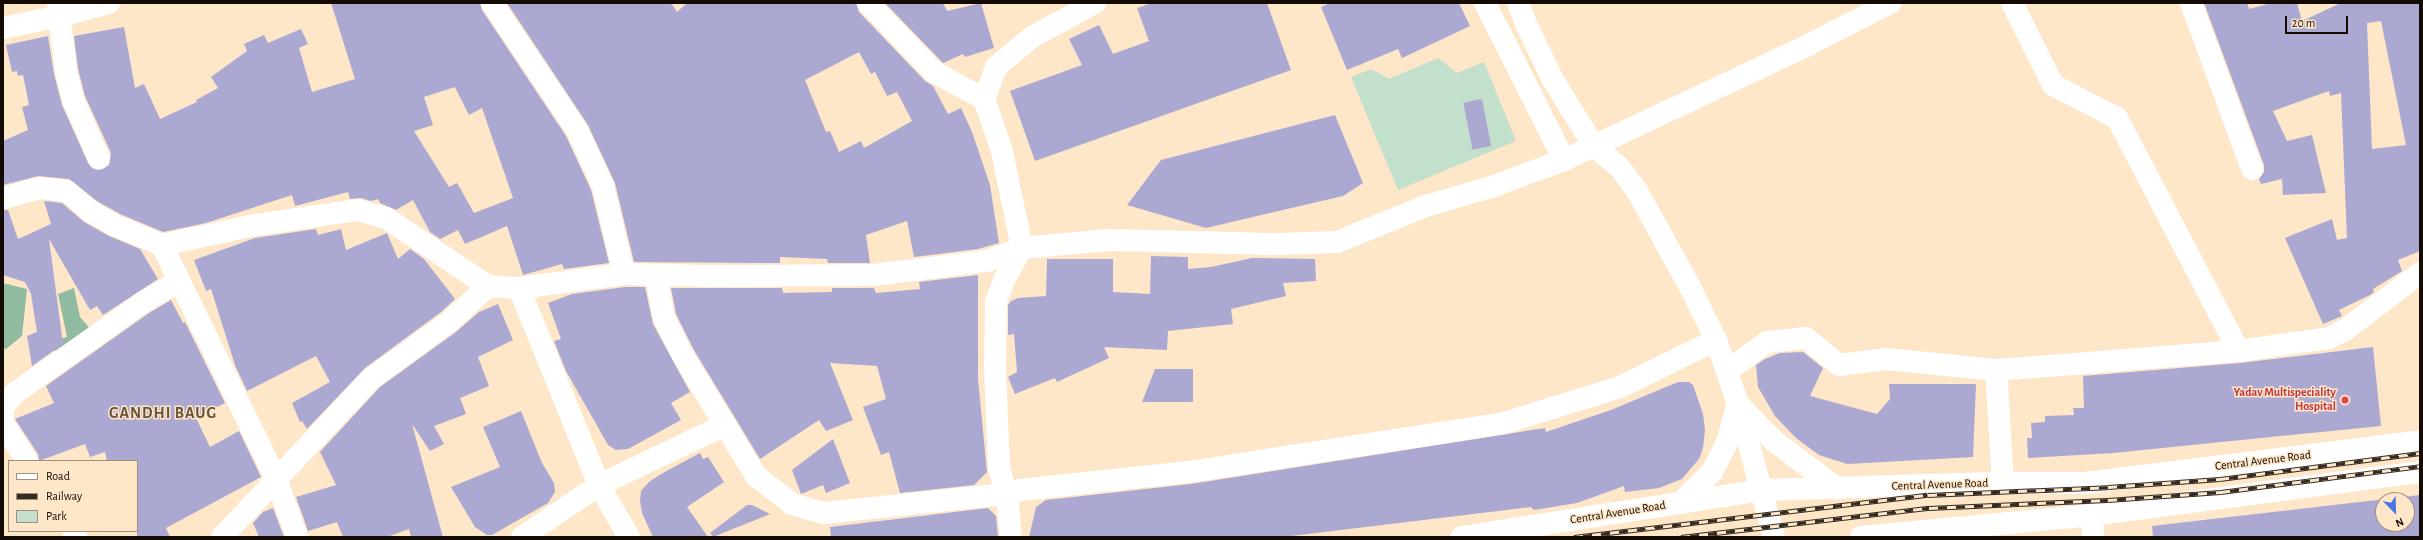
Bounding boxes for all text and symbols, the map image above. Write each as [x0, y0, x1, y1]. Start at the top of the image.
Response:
scale bar [2287, 8, 2350, 34]
text: 20 m [2292, 17, 2315, 29]
place label: Yadav Multispeciality Hospital [2233, 386, 2336, 414]
marker: Yadav Multispeciality Hospital [2339, 394, 2351, 406]
district label: GANDHI BAUG [109, 403, 217, 423]
street label: Central Avenue Road [2214, 448, 2312, 474]
legend [8, 460, 138, 532]
text: Road [46, 470, 70, 482]
street label: Central Avenue Road [1891, 476, 1989, 494]
text: Railway [46, 490, 82, 502]
north arrow [2375, 492, 2415, 532]
street label: Central Avenue Road [1569, 498, 1667, 528]
text: Park [46, 510, 67, 522]
text: N [2394, 516, 2405, 529]

